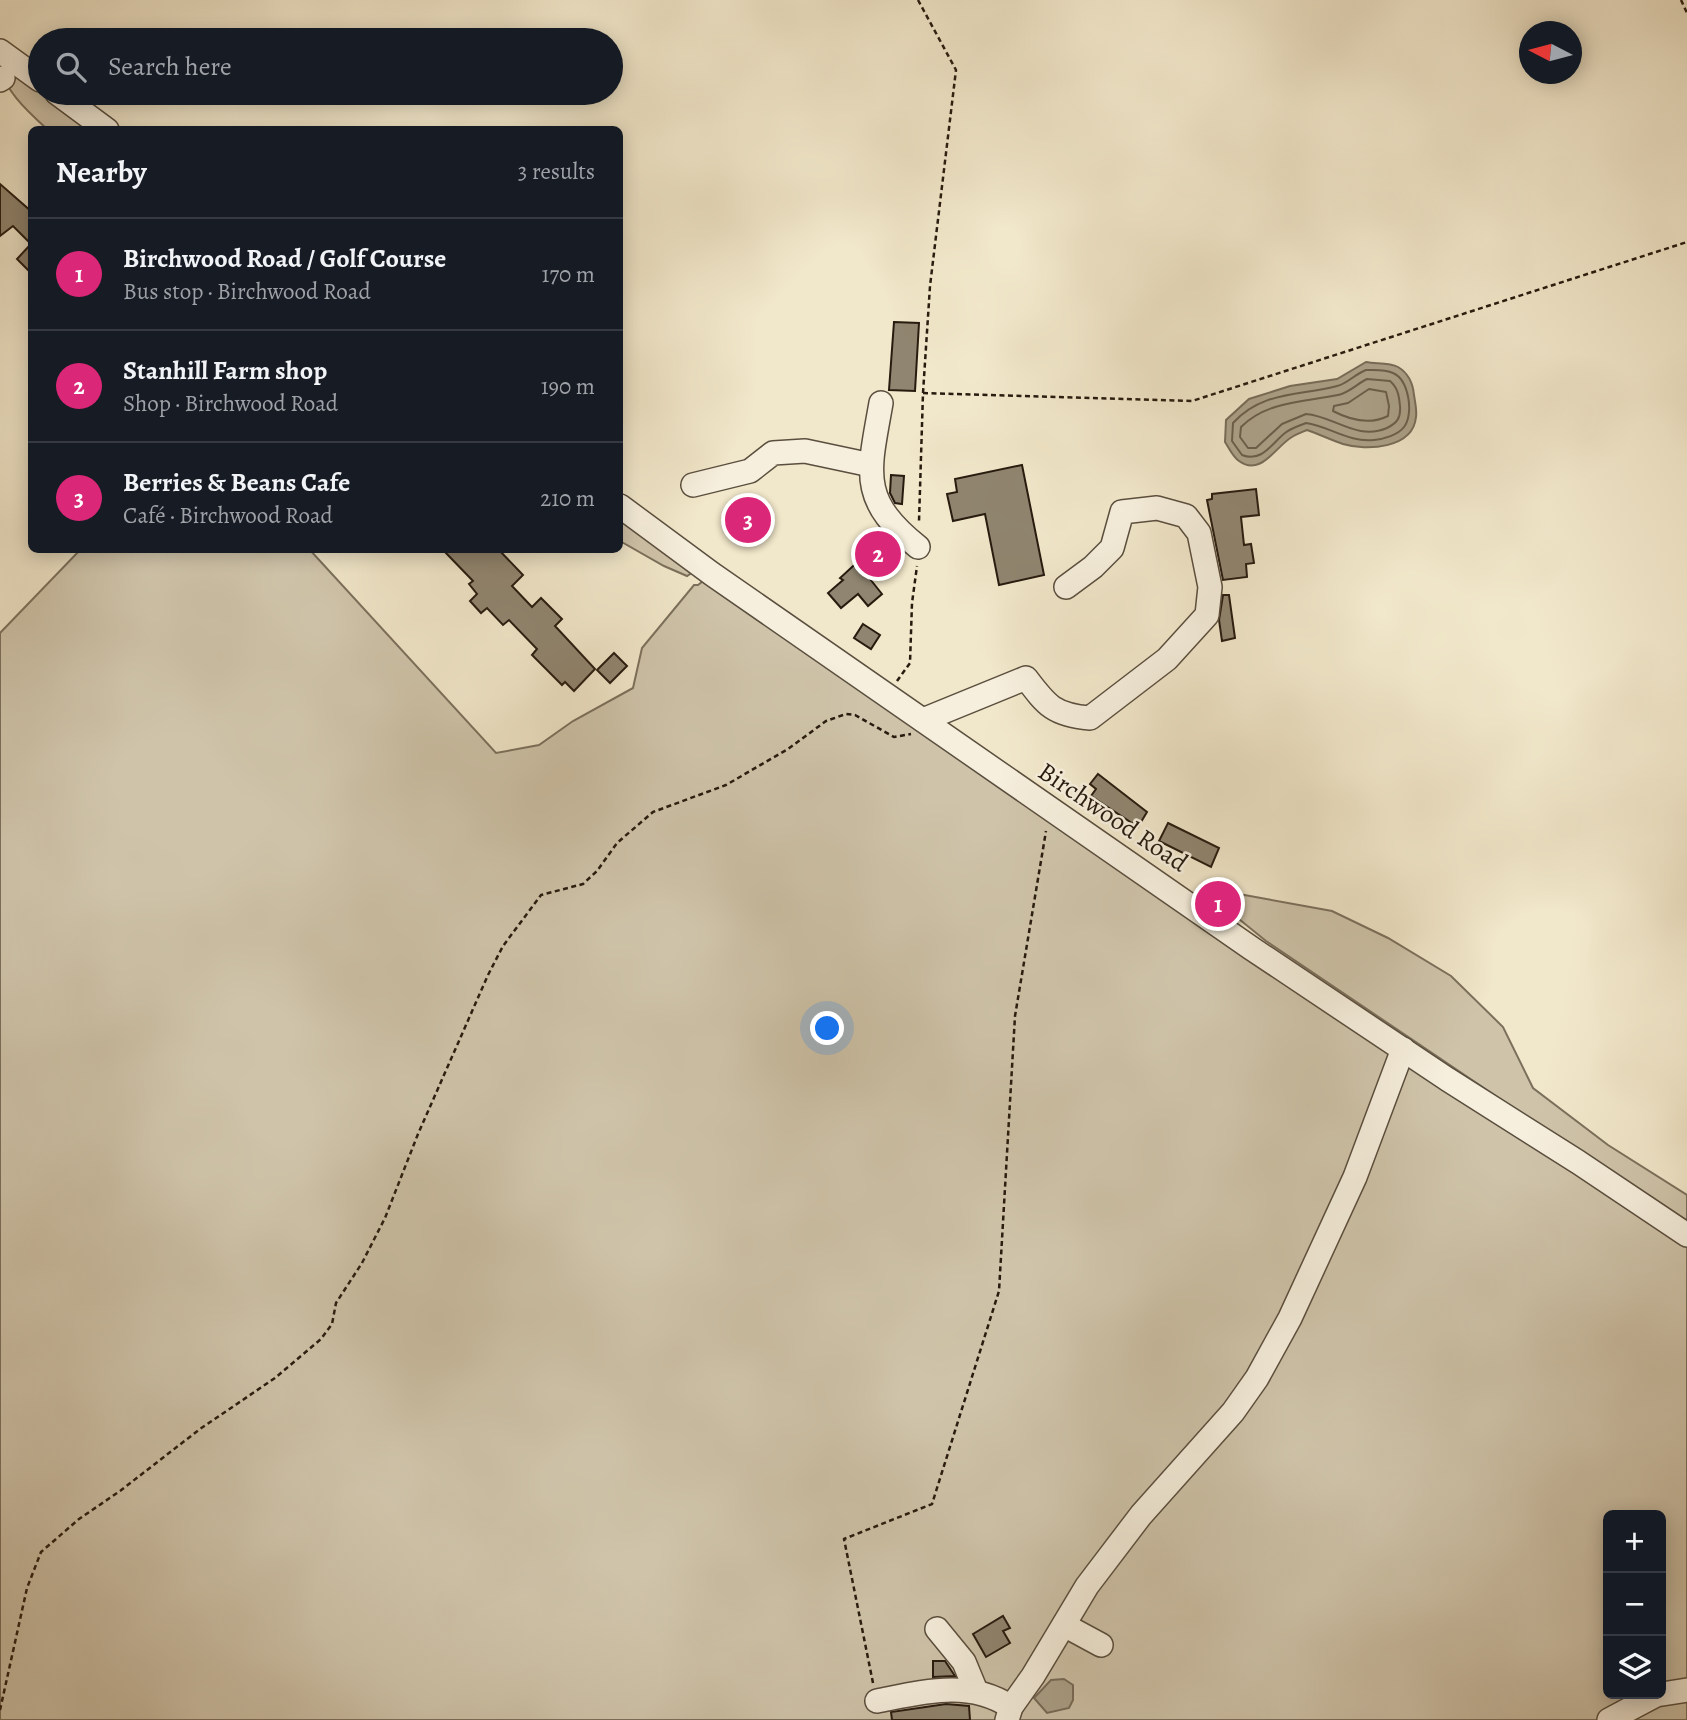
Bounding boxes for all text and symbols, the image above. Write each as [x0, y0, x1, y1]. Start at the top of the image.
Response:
north arrow [1519, 21, 1582, 84]
search box [28, 28, 623, 105]
icon: search [52, 48, 90, 86]
text: Search here [108, 49, 232, 84]
text: Nearby [56, 152, 147, 192]
text: 3 results [518, 156, 595, 187]
text: Birchwood Road / Golf Course [123, 241, 446, 276]
text: 1 [75, 259, 83, 290]
text: 170 m [542, 259, 595, 290]
text: Bus stop · Birchwood Road [123, 276, 371, 307]
text: Stanhill Farm shop [123, 353, 327, 388]
text: 2 [73, 371, 85, 402]
text: 190 m [541, 371, 595, 402]
text: Shop · Birchwood Road [123, 388, 338, 419]
text: Berries & Beans Cafe [123, 465, 350, 500]
text: 3 [74, 483, 84, 514]
text: 210 m [540, 483, 595, 514]
pin: 3 [725, 494, 771, 546]
text: Café · Birchwood Road [123, 500, 333, 531]
pin: 2 [855, 528, 901, 580]
street label: Birchwood Road [1031, 754, 1195, 880]
pin: 1 [1195, 878, 1241, 930]
your location [810, 1011, 844, 1045]
map controls [1603, 1510, 1666, 1699]
button: + [1603, 1510, 1666, 1573]
button: − [1603, 1573, 1666, 1636]
button: layers [1603, 1636, 1666, 1699]

